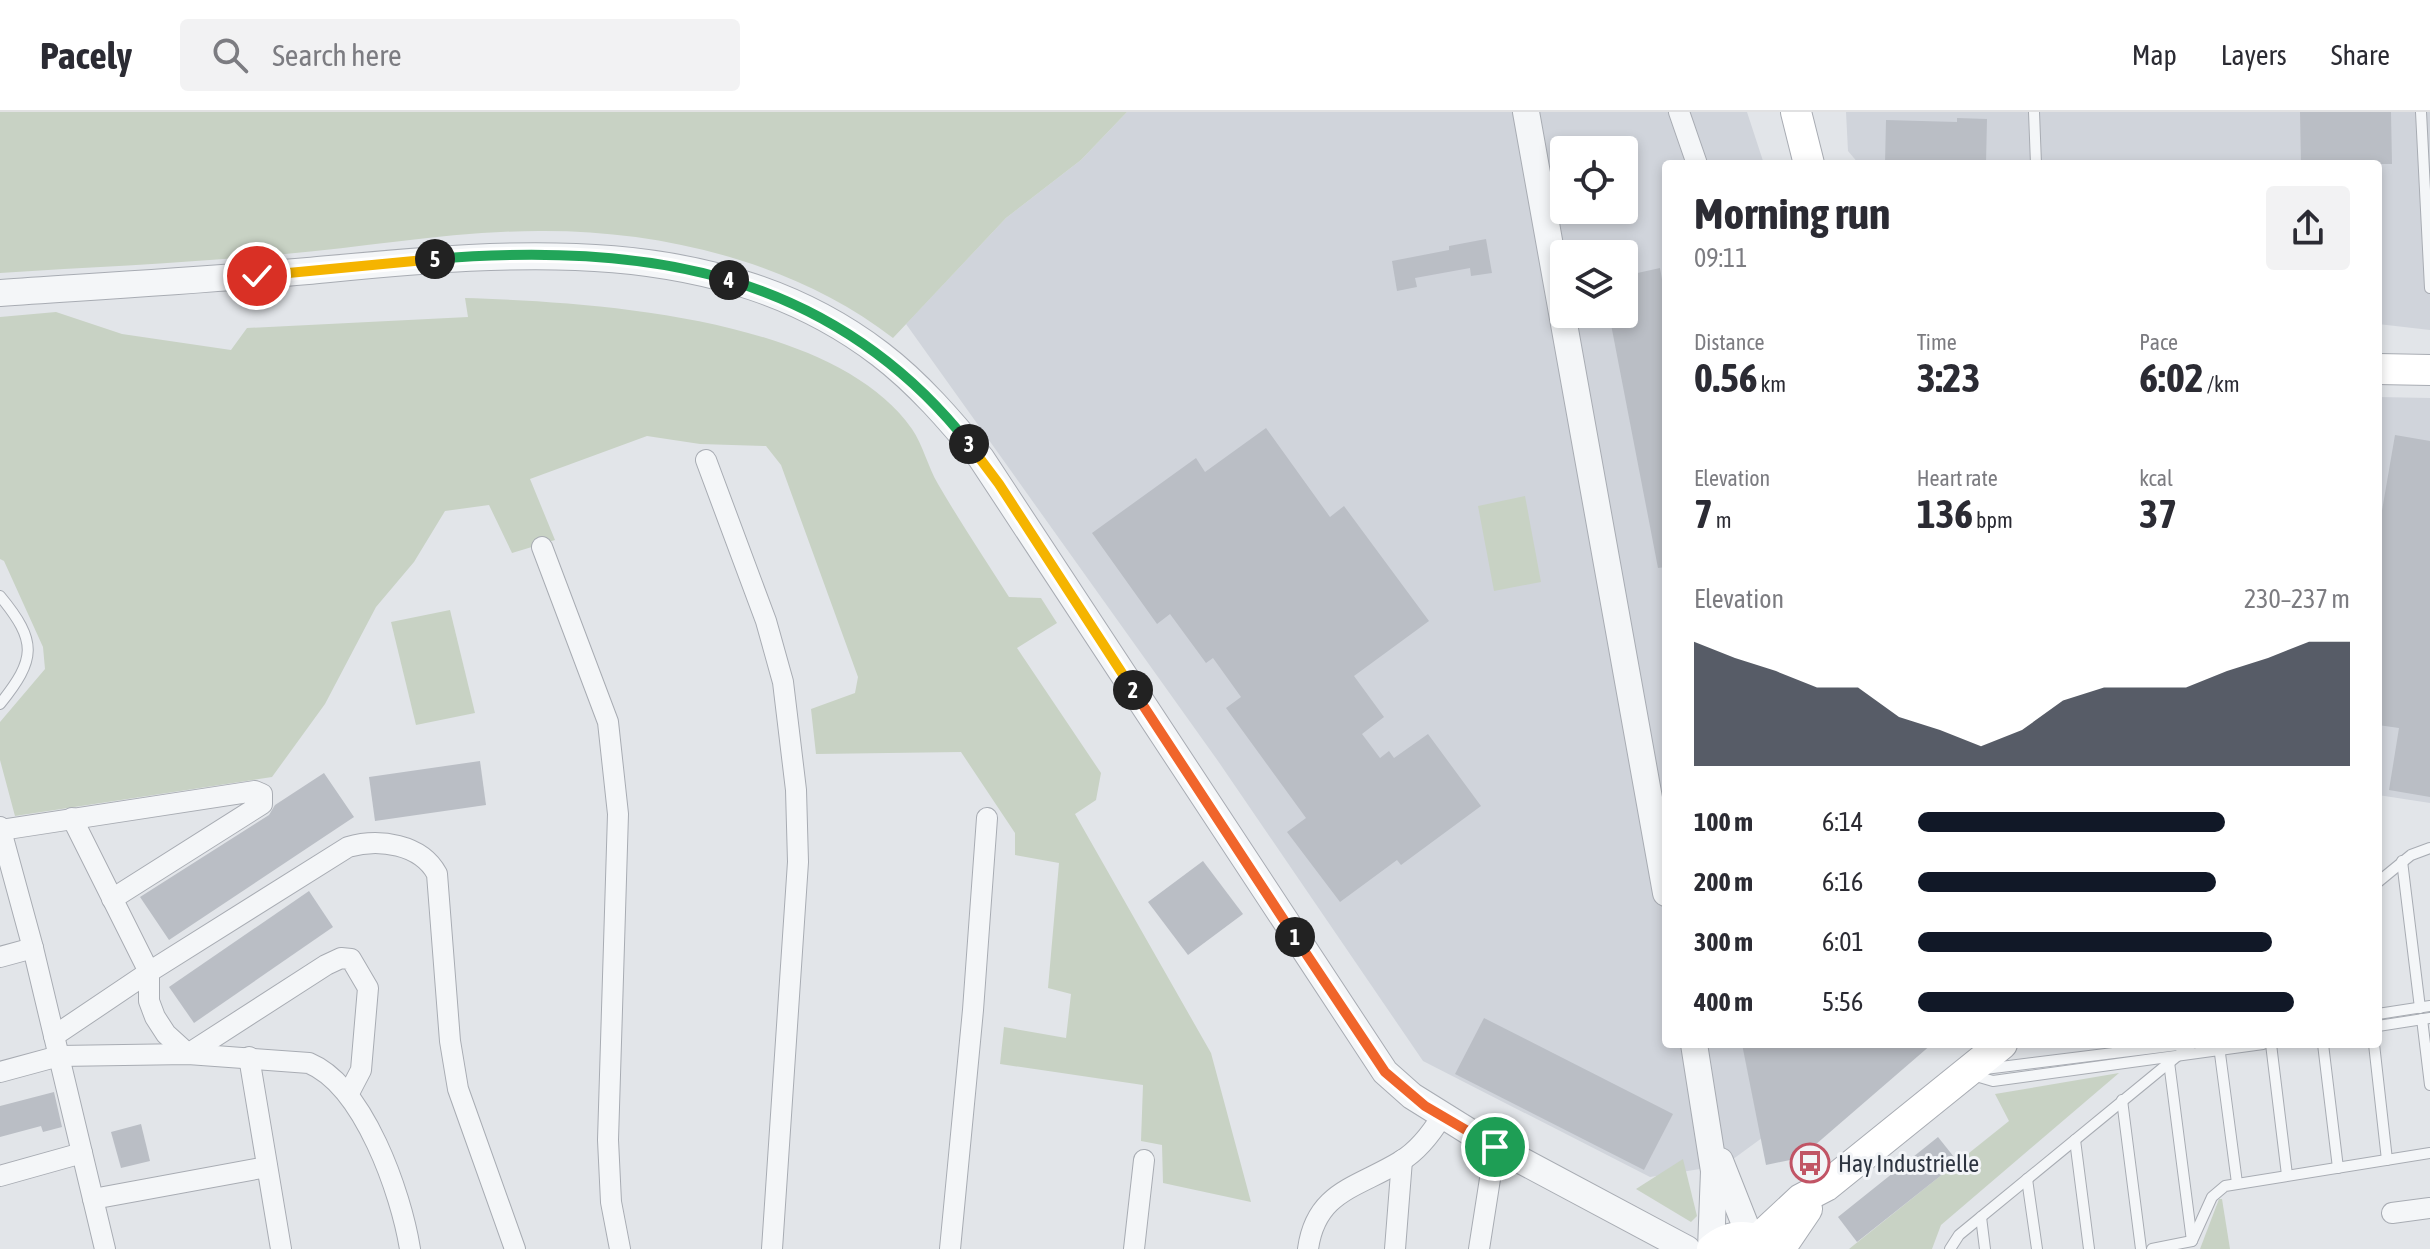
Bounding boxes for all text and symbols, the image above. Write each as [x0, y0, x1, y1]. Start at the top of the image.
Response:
search box [180, 19, 740, 91]
icon: search [208, 33, 252, 77]
text: Pacely [40, 34, 132, 77]
text: Search here [272, 38, 402, 72]
text: Map [2132, 39, 2177, 71]
text: Layers [2221, 39, 2287, 71]
text: Share [2331, 39, 2390, 71]
map controls [1550, 136, 1638, 328]
button: locate [1550, 136, 1638, 224]
button: share [2266, 186, 2350, 270]
text: Morning run [1694, 188, 1890, 238]
pin: 5 [415, 239, 455, 279]
button: layers [1550, 240, 1638, 328]
pin [223, 242, 291, 310]
text: 09:11 [1694, 243, 1748, 273]
text: 5 [430, 246, 440, 272]
icon: check [235, 254, 279, 298]
pin: 4 [709, 260, 749, 300]
text: 4 [724, 267, 734, 293]
text: Distance [1694, 329, 1765, 355]
text: Time [1917, 329, 1957, 355]
text: Pace [2139, 329, 2178, 355]
text: 0.56 [1694, 355, 1758, 400]
text: 3:23 [1917, 355, 1980, 400]
text: 6:02 [2139, 355, 2204, 400]
text: km [1758, 371, 1786, 397]
text: /km [2204, 371, 2240, 397]
pin: 3 [949, 424, 989, 464]
text: 3 [964, 431, 974, 457]
text: Elevation [1694, 465, 1770, 491]
text: Heart rate [1917, 465, 1998, 491]
text: kcal [2139, 465, 2173, 491]
text: 7 [1694, 491, 1713, 536]
text: 136 [1917, 491, 1973, 536]
text: 37 [2139, 491, 2177, 536]
text: m [1713, 507, 1732, 533]
text: bpm [1973, 507, 2013, 533]
text: Elevation [1694, 584, 1784, 614]
text: 230–237 m [2244, 584, 2350, 614]
pin: 2 [1113, 670, 1153, 710]
text: 2 [1128, 677, 1138, 703]
text: 100 m [1694, 807, 1753, 837]
text: 6:14 [1822, 807, 1863, 837]
text: 200 m [1694, 867, 1753, 897]
text: 6:16 [1822, 867, 1863, 897]
pin: 1 [1275, 917, 1315, 957]
text: 1 [1290, 924, 1300, 950]
text: 300 m [1694, 927, 1753, 957]
text: 6:01 [1822, 927, 1864, 957]
text: 400 m [1694, 987, 1753, 1017]
text: 5:56 [1822, 987, 1863, 1017]
pin [1461, 1113, 1529, 1181]
icon: arrive [1473, 1125, 1517, 1169]
bus stop icon: Hay Industrielle [1789, 1142, 1831, 1184]
place label: Hay Industrielle [1838, 1150, 1979, 1177]

